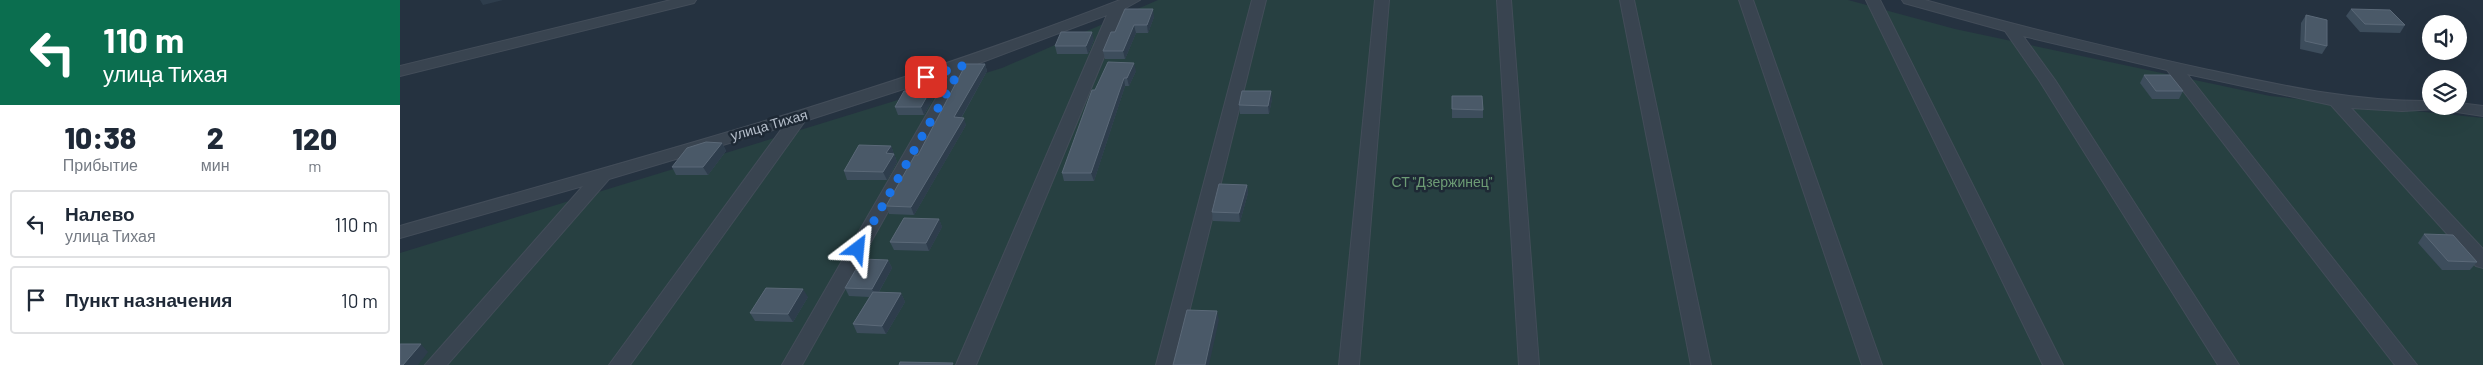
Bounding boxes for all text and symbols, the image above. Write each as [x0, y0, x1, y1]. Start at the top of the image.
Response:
map controls [2422, 15, 2467, 115]
button: sound [2422, 15, 2467, 60]
text: 110 m [103, 18, 184, 60]
icon: left [20, 20, 85, 85]
pin [905, 56, 947, 98]
text: улица Тихая [103, 60, 228, 86]
icon: arrive [912, 63, 940, 91]
button: layers [2422, 70, 2467, 115]
street label: улица Тихая [728, 105, 809, 144]
text: 10:38 [64, 119, 136, 155]
text: 2 [207, 119, 224, 155]
text: 120 [292, 120, 337, 156]
text: Прибытие [63, 155, 138, 174]
text: мин [201, 155, 230, 174]
text: m [308, 156, 321, 175]
park label: СТ "Дзержинец" [1392, 173, 1493, 190]
text: Налево [65, 202, 135, 225]
icon: left [22, 210, 50, 238]
text: 110 m [334, 213, 378, 236]
position arrow [831, 222, 883, 274]
text: улица Тихая [65, 226, 156, 245]
icon: arrive [22, 286, 50, 314]
text: Пункт назначения [65, 288, 232, 311]
text: 10 m [341, 289, 378, 312]

